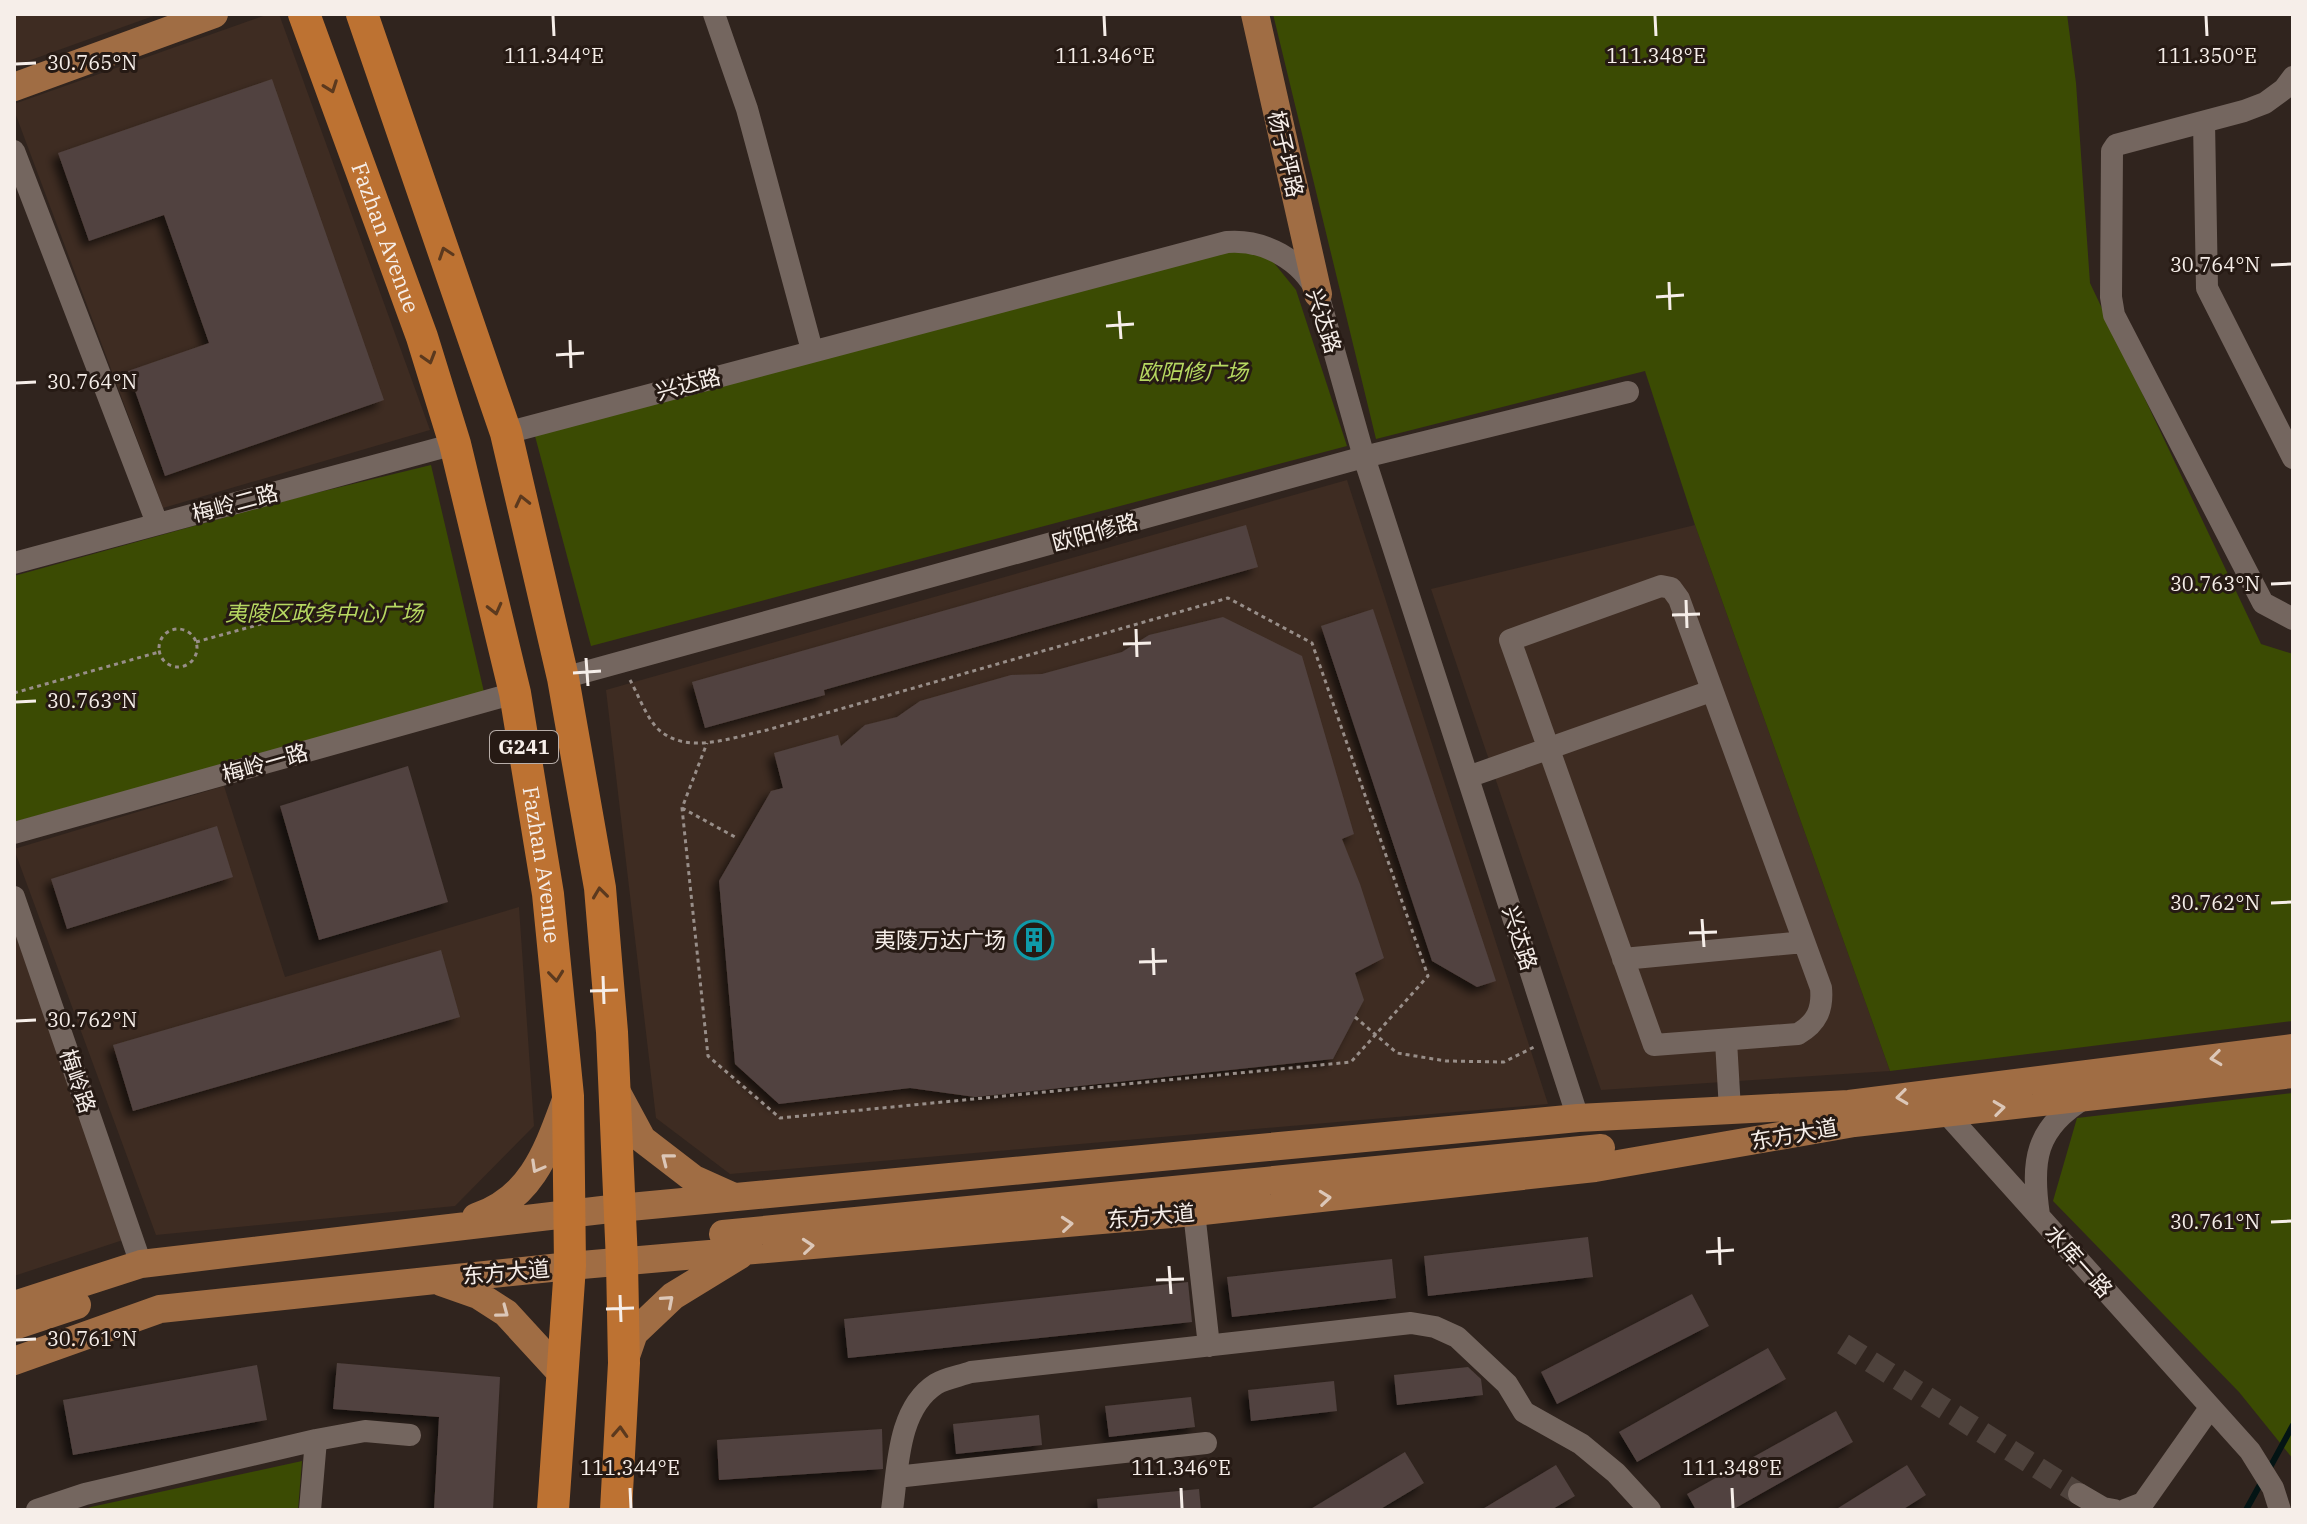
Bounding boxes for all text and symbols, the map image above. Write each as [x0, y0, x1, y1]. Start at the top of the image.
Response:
text: 111.344°E [504, 42, 604, 69]
text: 111.346°E [1055, 42, 1155, 69]
text: 111.348°E [1606, 42, 1706, 69]
text: 111.350°E [2157, 42, 2257, 69]
text: 30.765°N [47, 49, 137, 76]
one-way arrow [321, 79, 338, 93]
street label: 杨子坪路 [1262, 108, 1311, 200]
street label: Fazhan Avenue [345, 158, 427, 317]
one-way arrow [438, 247, 455, 261]
text: 30.764°N [2170, 251, 2260, 278]
street label: 兴达路 [1300, 285, 1348, 357]
one-way arrow [420, 351, 436, 365]
park label: 欧阳修广场 [1138, 357, 1250, 386]
street label: 兴达路 [652, 361, 724, 406]
text: 30.764°N [47, 368, 137, 395]
street label: 梅岭二路 [189, 477, 281, 528]
one-way arrow [514, 495, 531, 508]
street label: 欧阳修路 [1049, 506, 1141, 557]
text: 30.763°N [2170, 570, 2260, 597]
park label: 夷陵区政务中心广场 [225, 598, 425, 627]
one-way arrow [486, 602, 503, 616]
text: 30.763°N [47, 687, 137, 714]
road number: G241 [490, 731, 558, 763]
street label: 梅岭一路 [219, 736, 311, 789]
street label: Fazhan Avenue [517, 784, 568, 945]
one-way arrow [591, 886, 608, 899]
text: 30.762°N [2170, 889, 2260, 916]
street label: 兴达路 [1496, 902, 1544, 974]
building icon: 夷陵万达广场 [1013, 919, 1055, 961]
place label: 夷陵万达广场 [874, 925, 1006, 954]
one-way arrow [548, 970, 565, 983]
text: 30.762°N [47, 1006, 137, 1033]
street label: 梅岭路 [54, 1045, 103, 1117]
one-way arrow [2209, 1049, 2222, 1066]
one-way arrow [1895, 1088, 1909, 1105]
one-way arrow [1993, 1099, 2006, 1116]
street label: 东方大道 [1748, 1112, 1840, 1155]
one-way arrow [662, 1154, 676, 1169]
one-way arrow [531, 1159, 547, 1173]
one-way arrow [1319, 1189, 1332, 1206]
street label: 东方大道 [1106, 1197, 1196, 1234]
text: 30.761°N [2170, 1208, 2260, 1235]
one-way arrow [1061, 1215, 1074, 1232]
street label: 水库一路 [2039, 1218, 2120, 1303]
one-way arrow [802, 1238, 815, 1255]
street label: 东方大道 [461, 1253, 551, 1290]
one-way arrow [659, 1297, 674, 1311]
one-way arrow [494, 1302, 508, 1316]
text: 30.761°N [47, 1325, 137, 1352]
one-way arrow [611, 1425, 628, 1438]
text: 111.344°E [580, 1454, 680, 1481]
text: 111.346°E [1131, 1454, 1231, 1481]
text: 111.348°E [1682, 1454, 1782, 1481]

